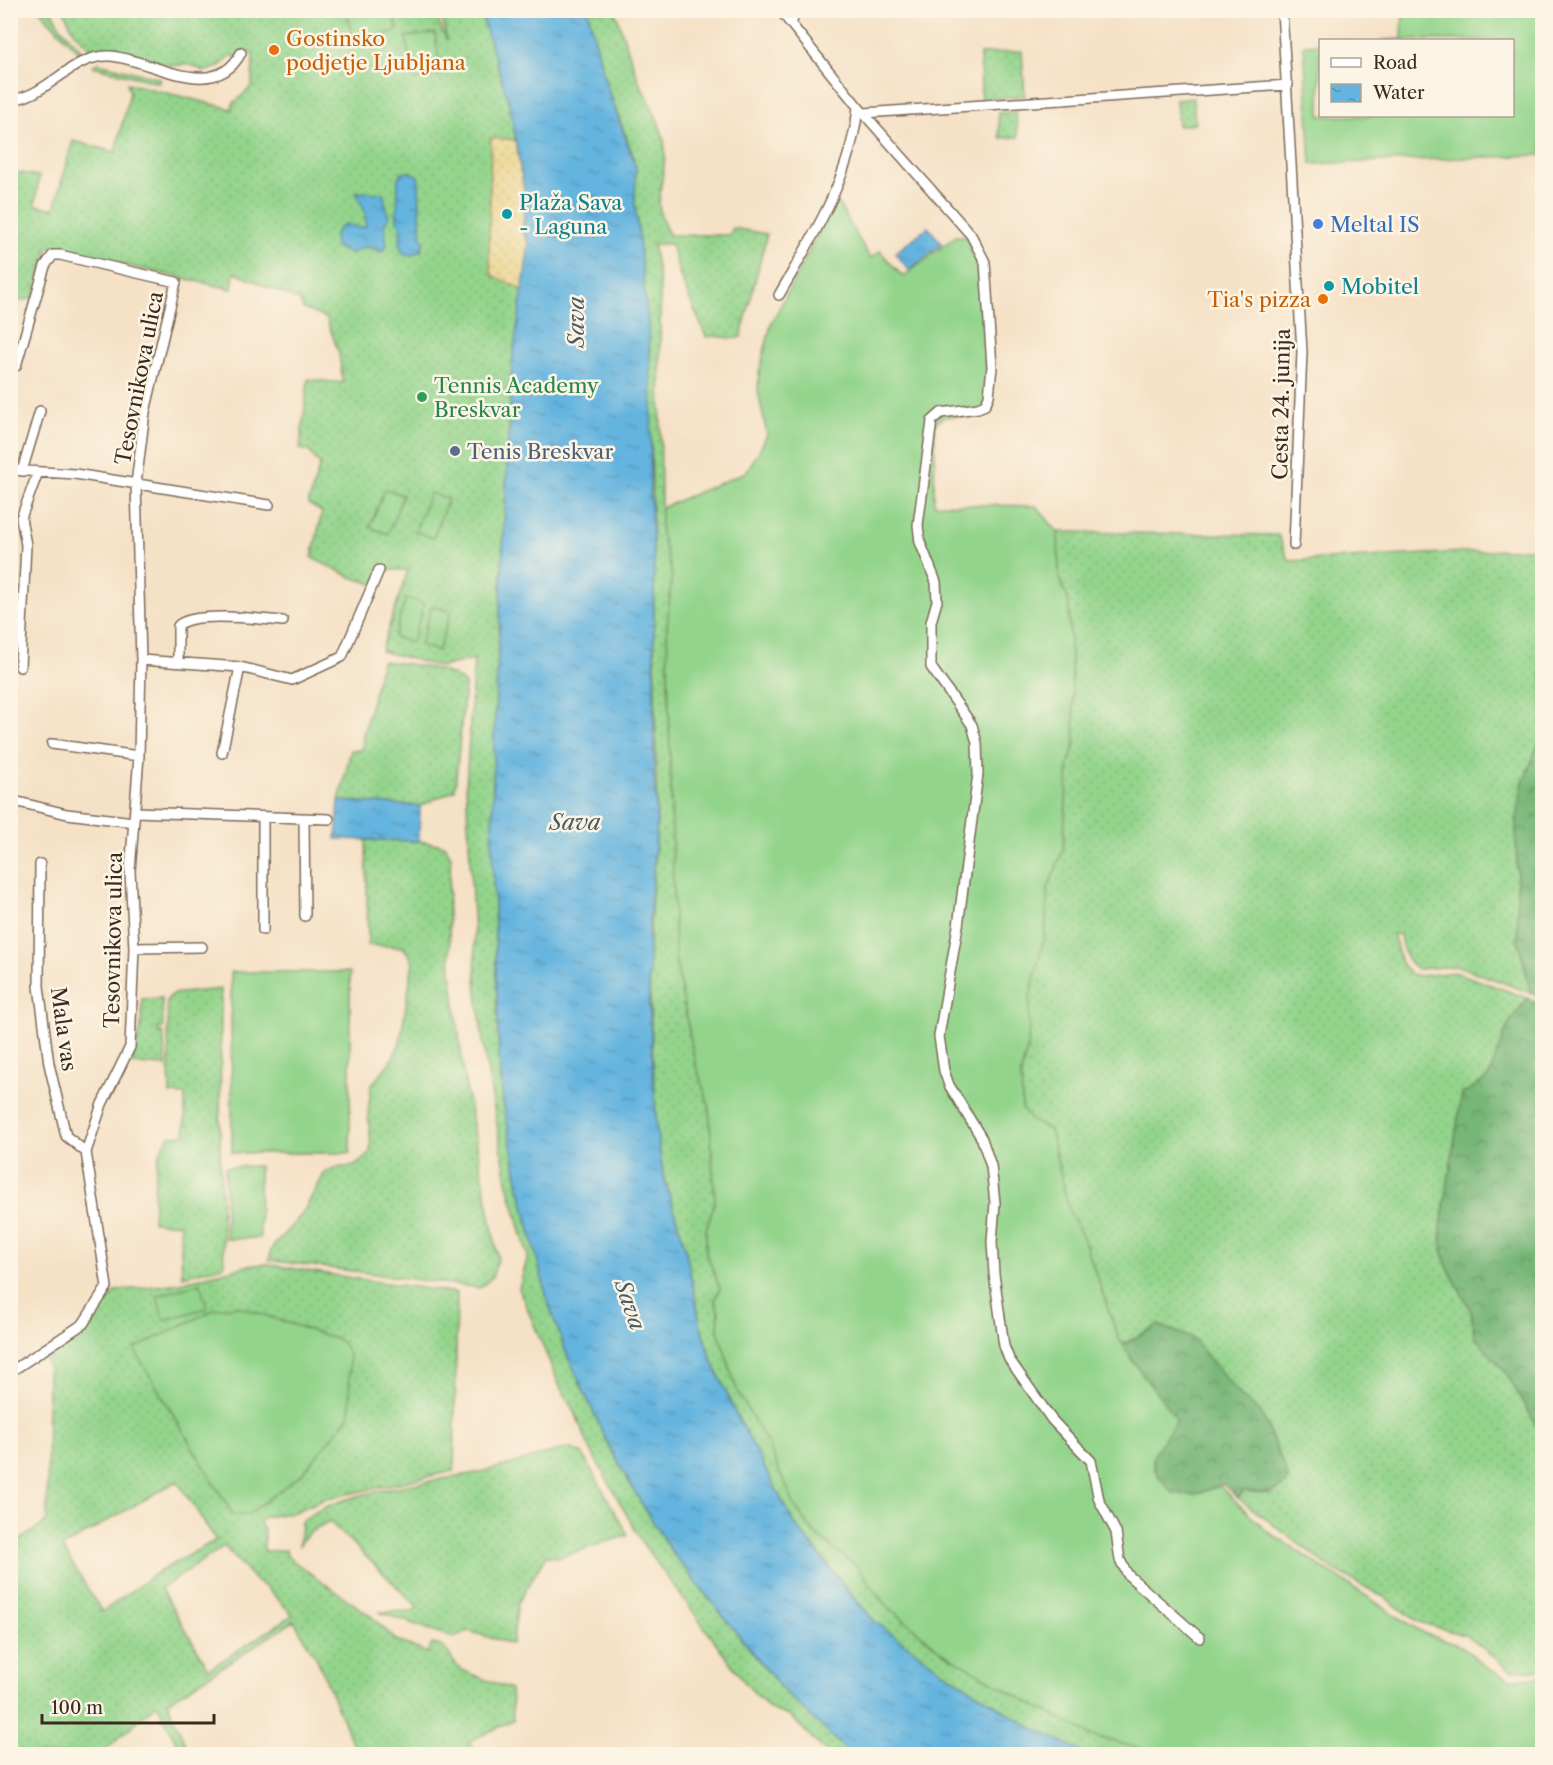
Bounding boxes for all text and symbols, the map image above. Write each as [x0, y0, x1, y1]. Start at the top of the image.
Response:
place label: Gostinsko podjetje Ljubljana [286, 26, 467, 75]
legend [1319, 39, 1514, 117]
marker: Gostinsko podjetje Ljubljana [267, 43, 281, 57]
text: Road [1373, 52, 1418, 74]
text: Water [1372, 82, 1425, 104]
place label: Plaža Sava - Laguna [519, 190, 623, 239]
marker: Plaža Sava - Laguna [500, 207, 514, 221]
place label: Meltal IS [1330, 212, 1420, 237]
marker: Meltal IS [1311, 217, 1325, 231]
place label: Mobitel [1341, 274, 1419, 299]
marker: Mobitel [1322, 279, 1336, 293]
place label: Tia's pizza [1207, 287, 1312, 312]
street label: Tesovnikova ulica [110, 288, 168, 467]
marker: Tia's pizza [1316, 292, 1330, 306]
water label: Sava [563, 296, 590, 350]
street label: Cesta 24. junija [1267, 327, 1295, 480]
place label: Tennis Academy Breskvar [434, 373, 599, 422]
marker: Tennis Academy Breskvar [415, 390, 429, 404]
place label: Tenis Breskvar [467, 439, 613, 464]
marker: Tenis Breskvar [448, 444, 462, 458]
water label: Sava [547, 809, 601, 836]
street label: Tesovnikova ulica [99, 851, 127, 1028]
street label: Mala vas [46, 985, 82, 1073]
water label: Sava [608, 1275, 651, 1334]
scale bar [42, 1687, 214, 1725]
text: 100 m [51, 1697, 103, 1719]

